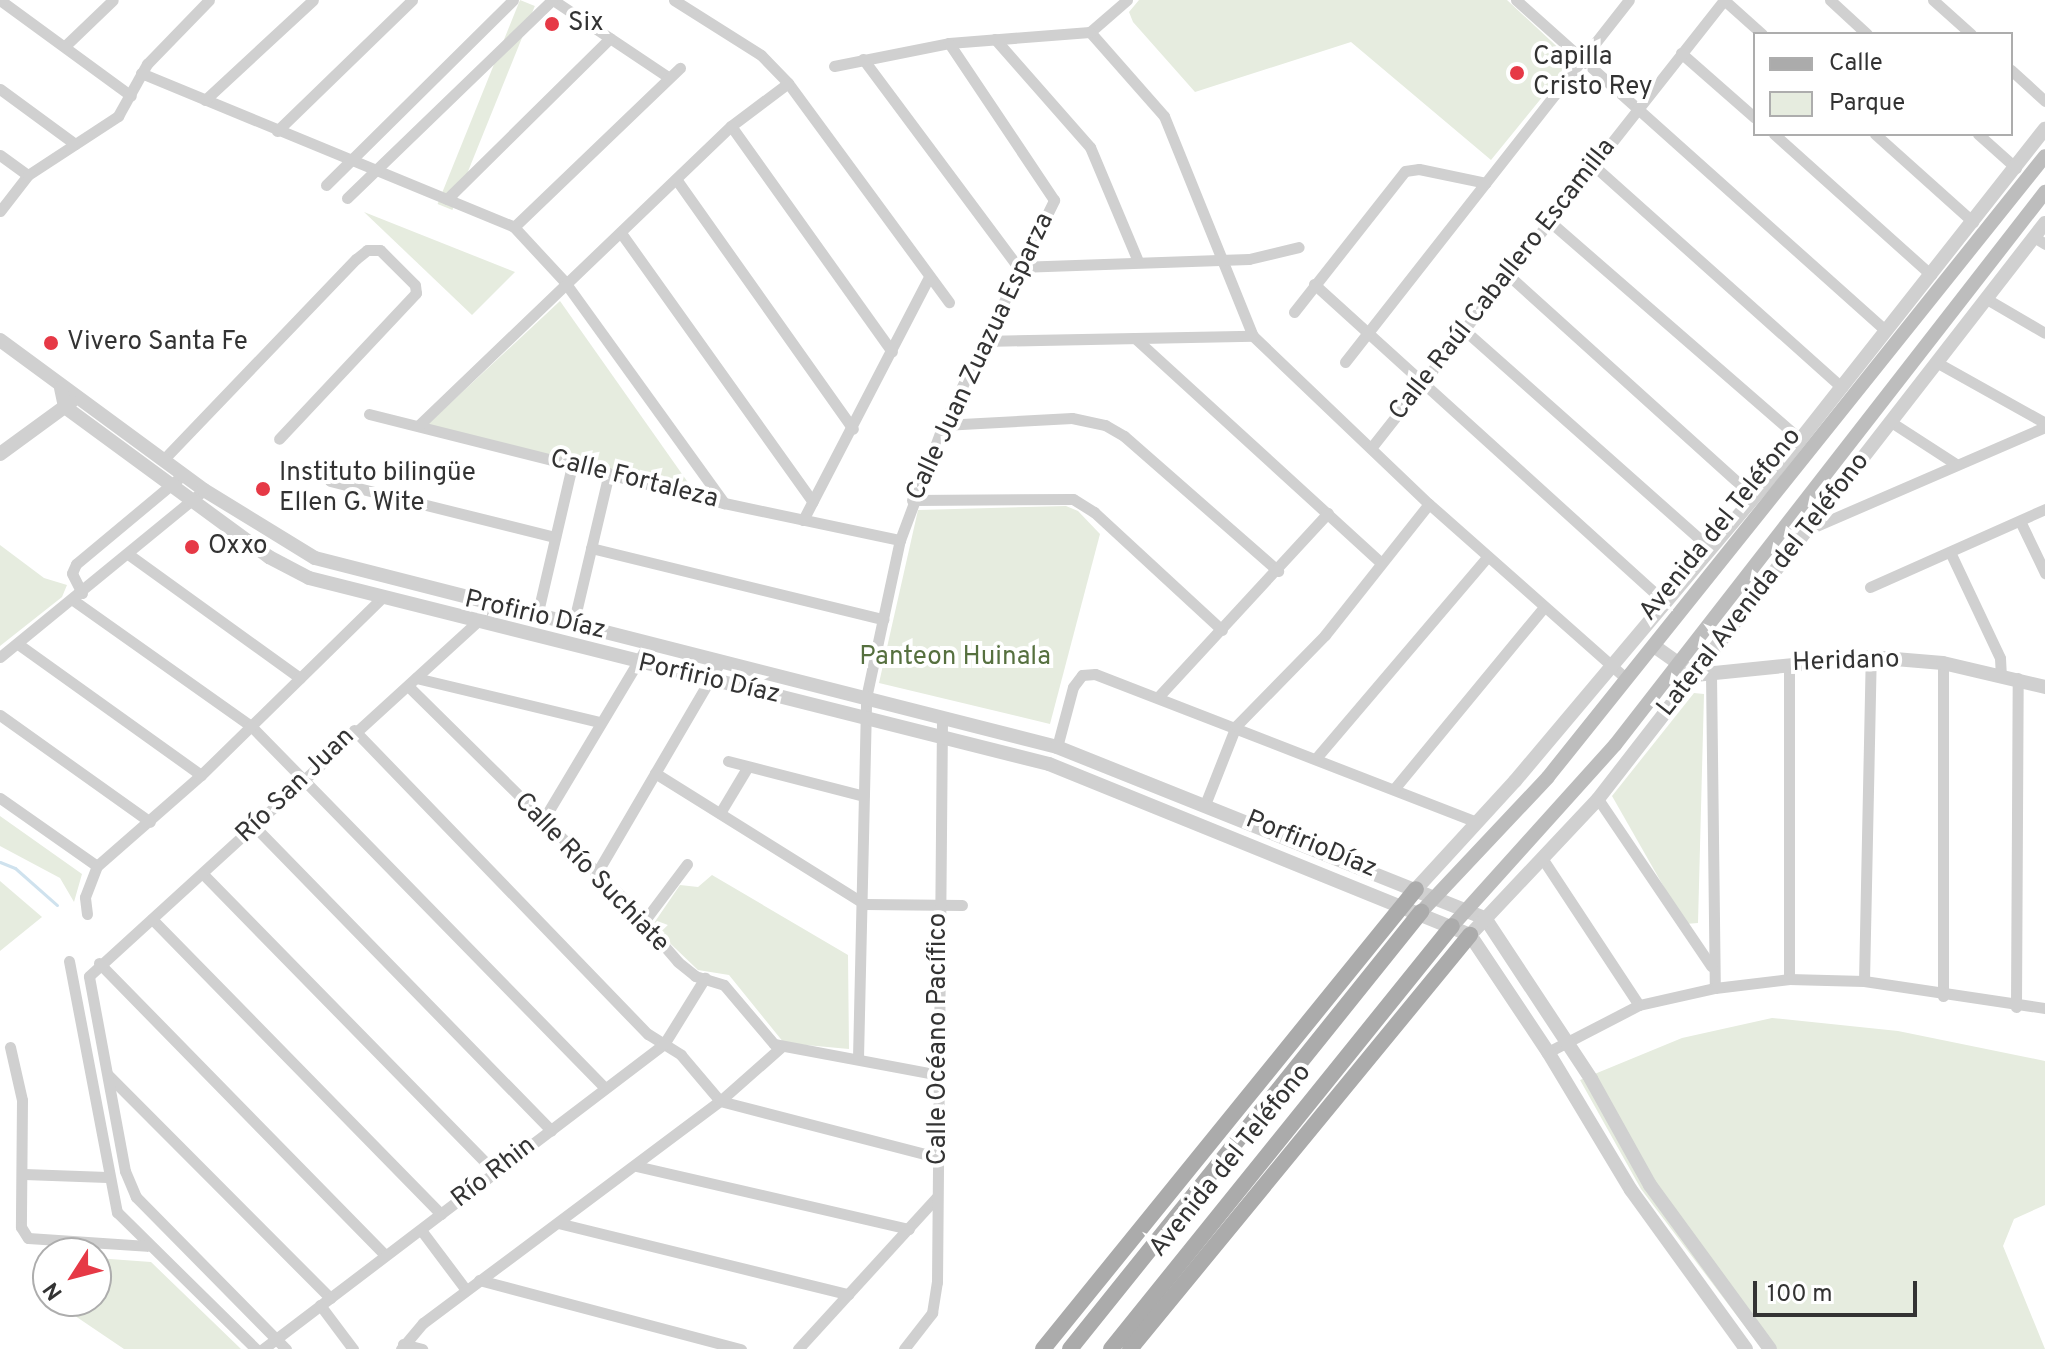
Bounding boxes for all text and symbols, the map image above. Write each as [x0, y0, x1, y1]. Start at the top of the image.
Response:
place label: Six [568, 8, 604, 40]
marker: Six [543, 15, 561, 33]
legend [1753, 32, 2013, 136]
place label: Capilla Cristo Rey [1533, 42, 1652, 104]
text: Calle [1829, 49, 1883, 79]
marker: Capilla Cristo Rey [1508, 64, 1526, 82]
text: Parque [1829, 89, 1905, 119]
street label: Calle Raúl Caballero Escamilla [1383, 133, 1623, 427]
street label: Calle Juan Zuazua Esparza [901, 208, 1061, 506]
place label: Vivero Santa Fe [67, 327, 248, 359]
marker: Vivero Santa Fe [42, 334, 60, 352]
street label: Avenida del Teléfono [1633, 422, 1809, 628]
street label: Calle Fortaleza [547, 444, 721, 516]
street label: Lateral Avenida del Teléfono [1651, 446, 1877, 724]
place label: Instituto bilingüe Ellen G. Wite [279, 458, 476, 520]
marker: Instituto bilingüe Ellen G. Wite [254, 480, 272, 498]
place label: Oxxo [208, 531, 268, 563]
marker: Oxxo [183, 538, 201, 556]
street label: Profirio Díaz [461, 585, 609, 647]
park label: Panteon Huinala [859, 642, 1051, 674]
street label: Heridano [1792, 645, 1900, 679]
street label: Porfirio Díaz [635, 649, 783, 711]
street label: Río San Juan [230, 722, 362, 850]
street label: Calle Río Suchiate [507, 787, 675, 959]
street label: PorfirioDíaz [1241, 805, 1381, 885]
street label: Calle Océano Pacífico [923, 913, 955, 1165]
street label: Avenida del Teléfono [1143, 1058, 1319, 1264]
street label: Río Rhin [446, 1131, 542, 1215]
north arrow [32, 1237, 112, 1317]
scale bar [1757, 1265, 1921, 1315]
text: N [38, 1276, 69, 1305]
text: 100 m [1767, 1280, 1833, 1310]

